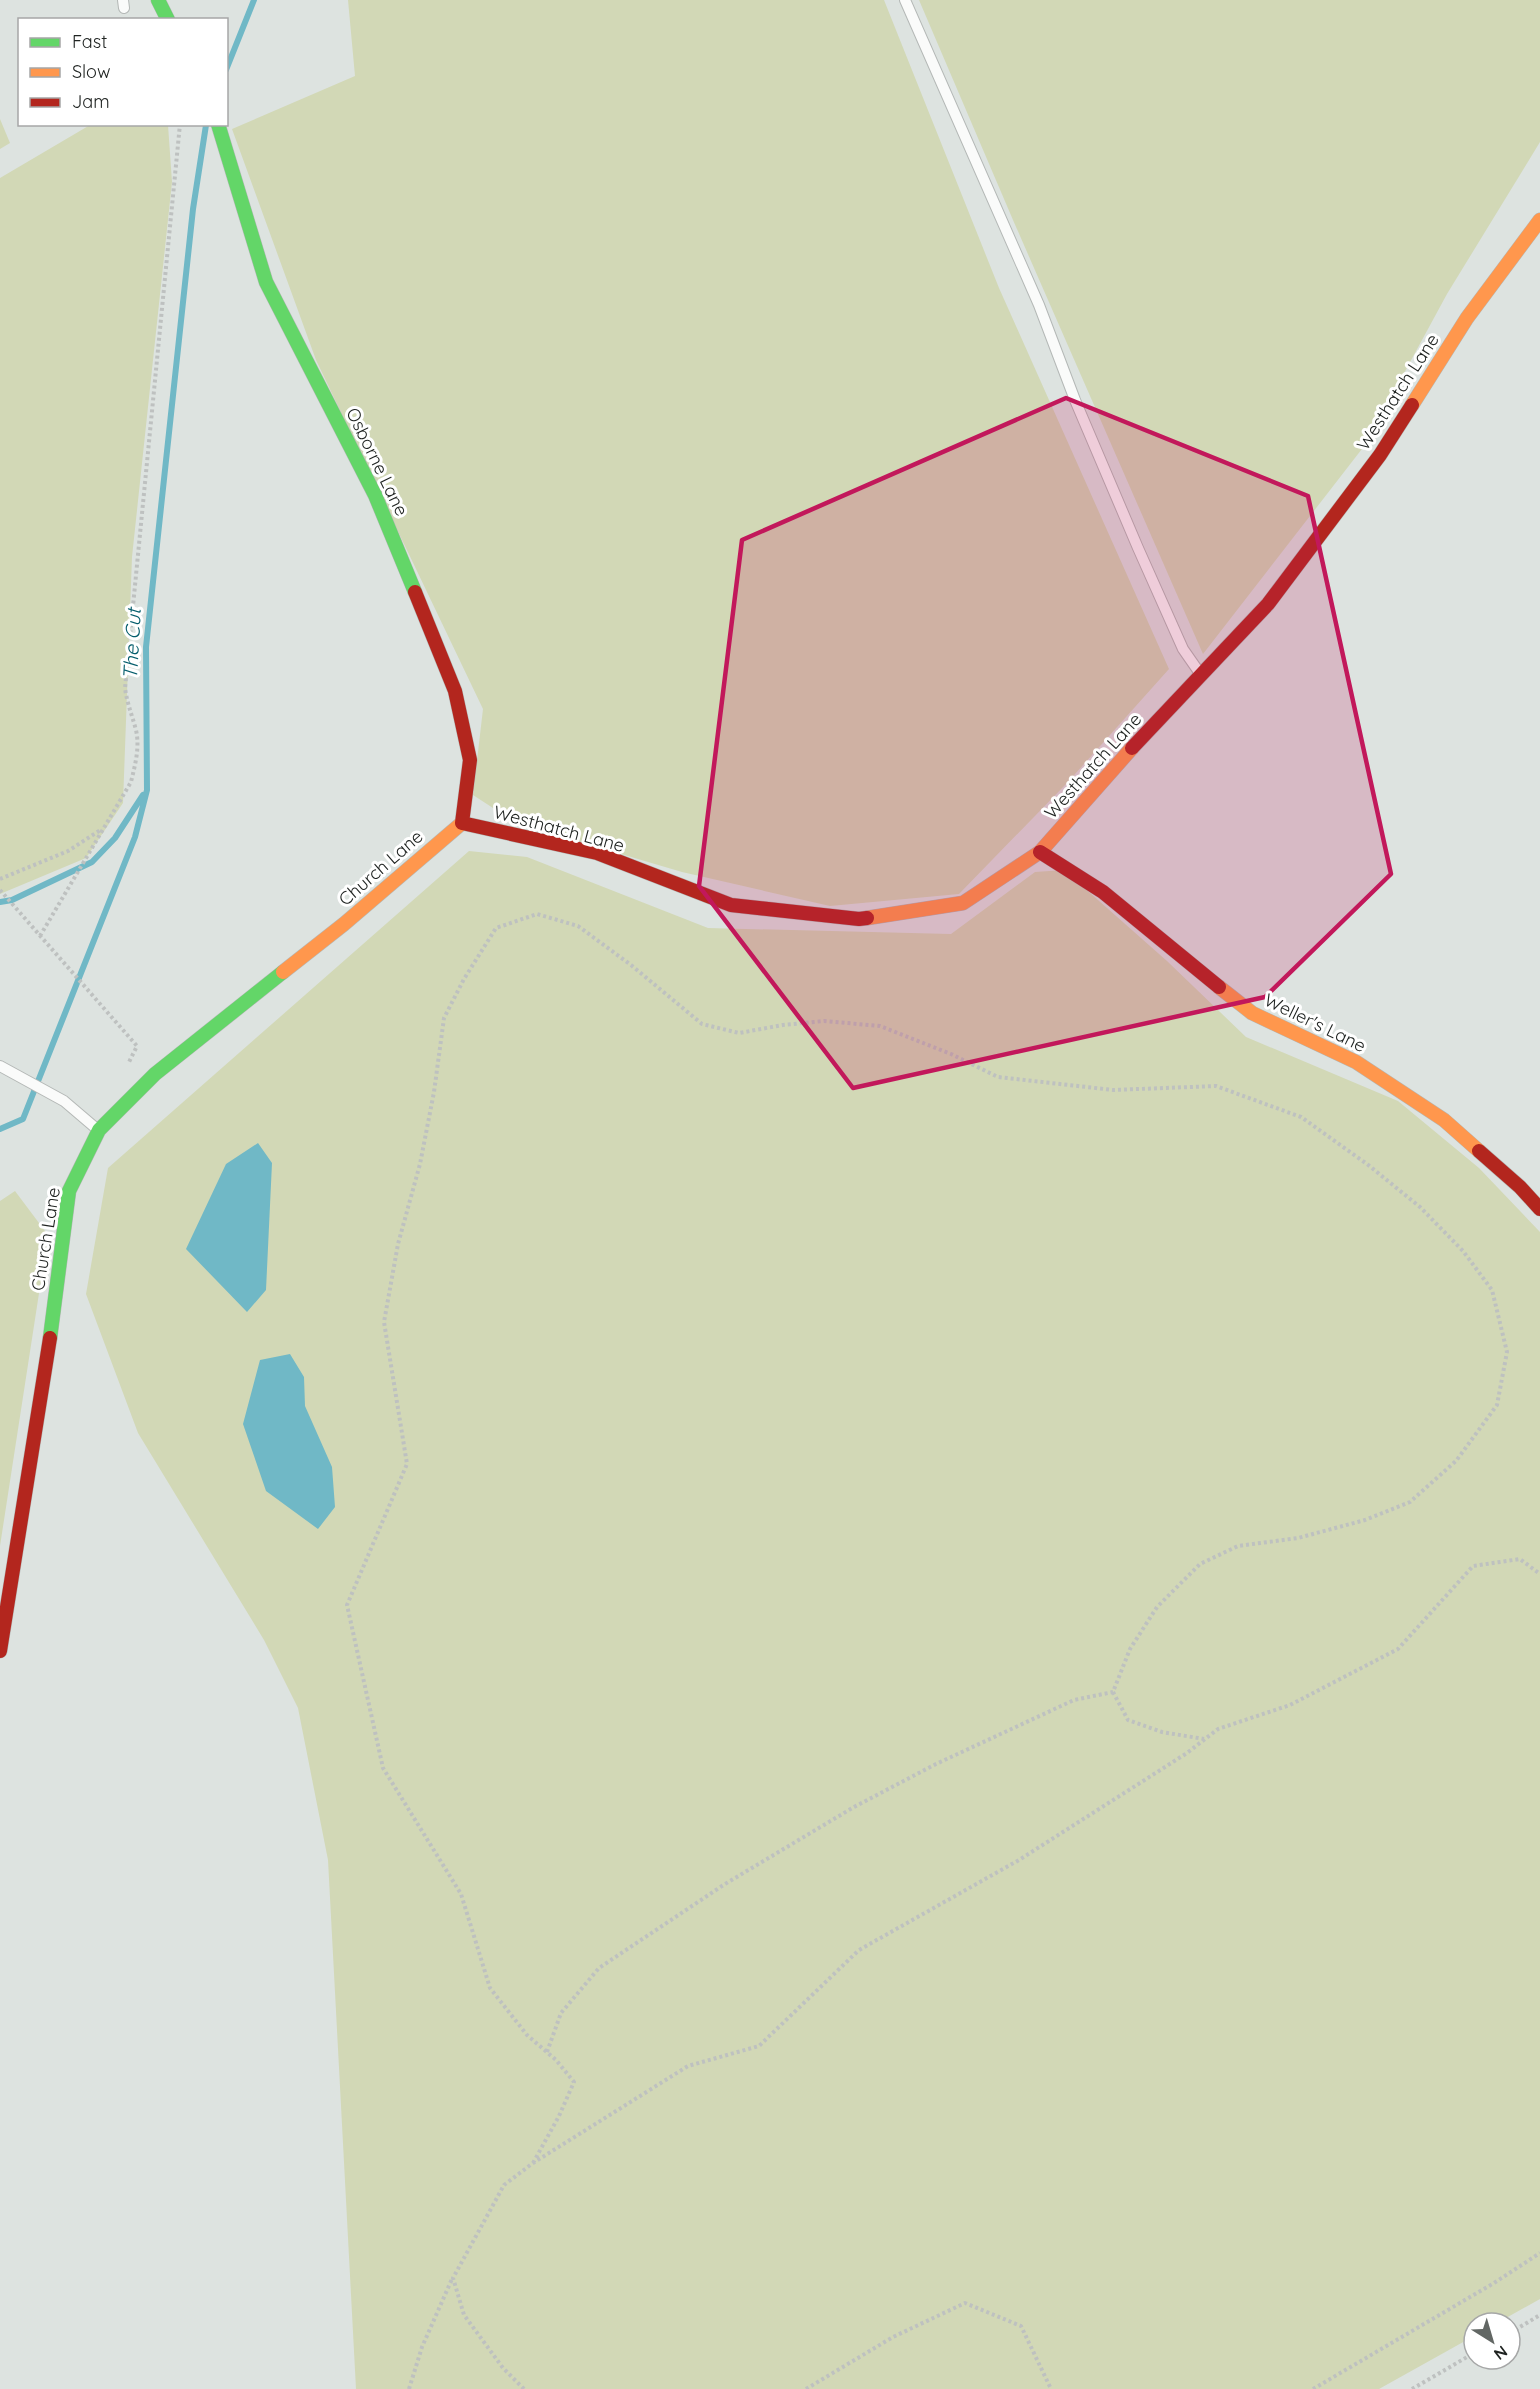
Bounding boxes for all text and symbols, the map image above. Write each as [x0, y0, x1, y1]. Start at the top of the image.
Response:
legend [18, 18, 228, 126]
text: Fast [72, 30, 107, 53]
text: Slow [72, 60, 110, 83]
text: Jam [72, 90, 110, 113]
street label: Westhatch Lane [1351, 329, 1444, 454]
street label: Osborne Lane [341, 404, 414, 520]
water label: The Cut [117, 605, 146, 680]
street label: Westhatch Lane [1039, 708, 1146, 823]
street label: Westhatch Lane [491, 800, 627, 857]
street label: Church Lane [334, 825, 428, 911]
street label: Weller's Lane [1261, 988, 1370, 1057]
street label: Church Lane [26, 1186, 65, 1292]
north arrow [1462, 2311, 1522, 2371]
text: N [1490, 2341, 1512, 2365]

